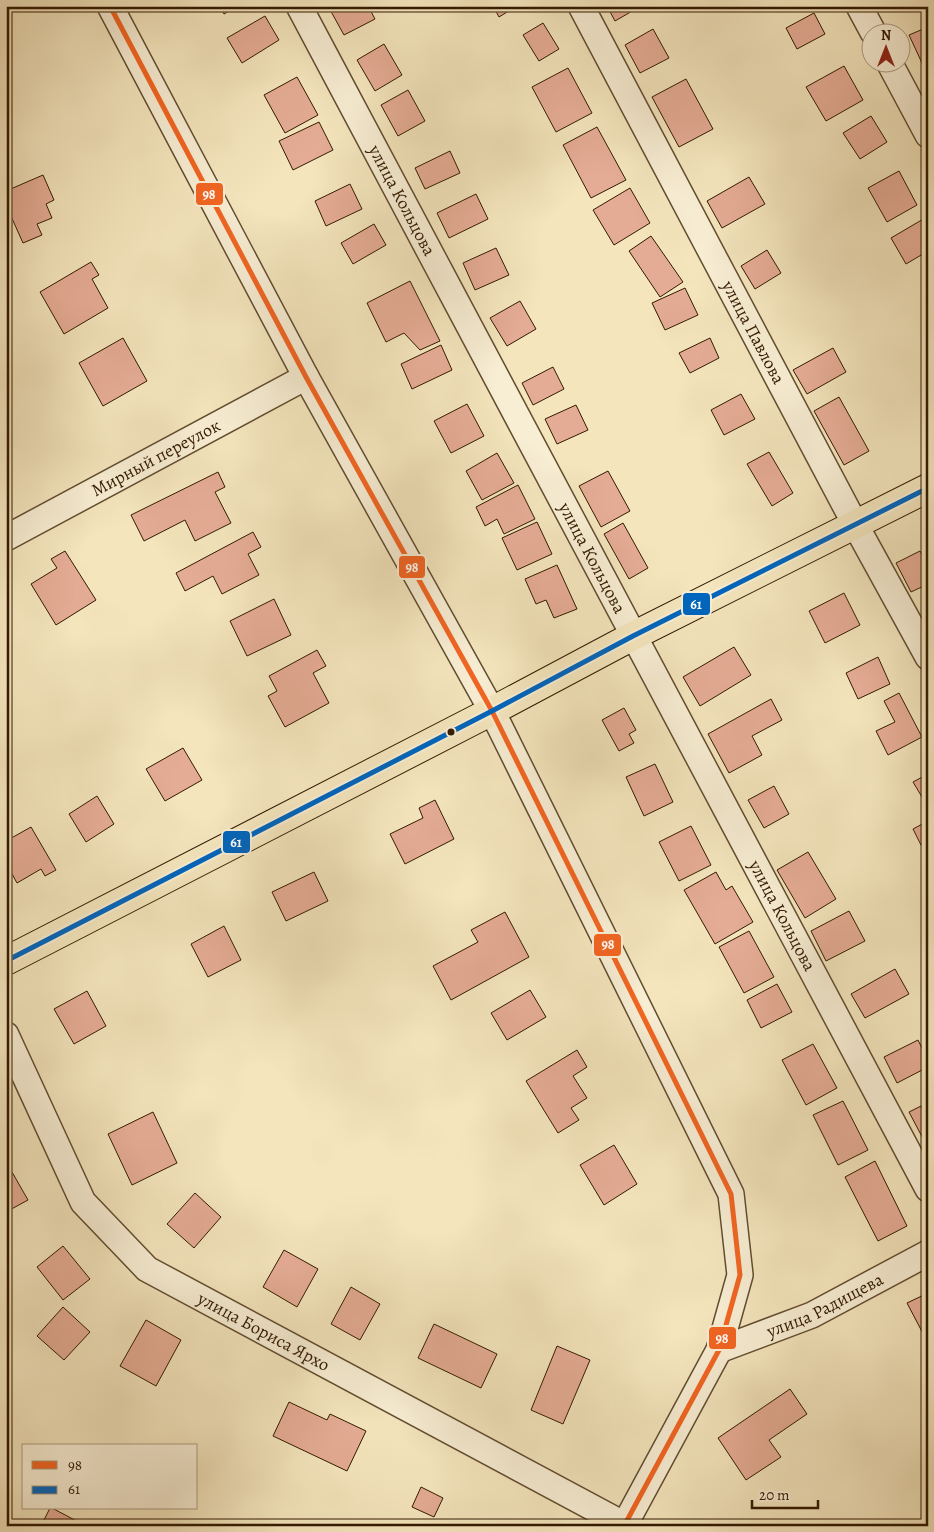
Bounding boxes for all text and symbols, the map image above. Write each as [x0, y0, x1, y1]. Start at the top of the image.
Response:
north arrow [862, 22, 912, 72]
text: N [881, 26, 891, 45]
street label: улица Кольцова [362, 140, 442, 261]
line badge: 98 [195, 182, 224, 206]
text: 98 [202, 185, 216, 204]
street label: улица Павлова [716, 275, 791, 389]
street label: Мирный переулок [87, 413, 225, 502]
street label: улица Кольцова [553, 497, 632, 618]
line badge: 98 [398, 555, 426, 579]
text: 98 [405, 558, 419, 577]
line badge: 61 [682, 592, 711, 616]
text: 61 [690, 595, 702, 614]
unlabelled marker [446, 727, 456, 737]
line badge: 61 [222, 830, 251, 854]
text: 61 [230, 833, 242, 852]
street label: улица Кольцова [743, 855, 822, 976]
line badge: 98 [593, 933, 622, 957]
text: 98 [601, 935, 615, 954]
street label: улица Радищева [762, 1267, 888, 1343]
street label: улица Бориса Ярхо [193, 1286, 334, 1377]
line badge: 98 [708, 1326, 737, 1350]
text: 98 [715, 1329, 729, 1348]
legend [22, 1444, 198, 1510]
text: 98 [68, 1455, 82, 1475]
scale bar [752, 1477, 818, 1509]
text: 61 [68, 1479, 80, 1499]
text: 20 m [759, 1485, 790, 1505]

